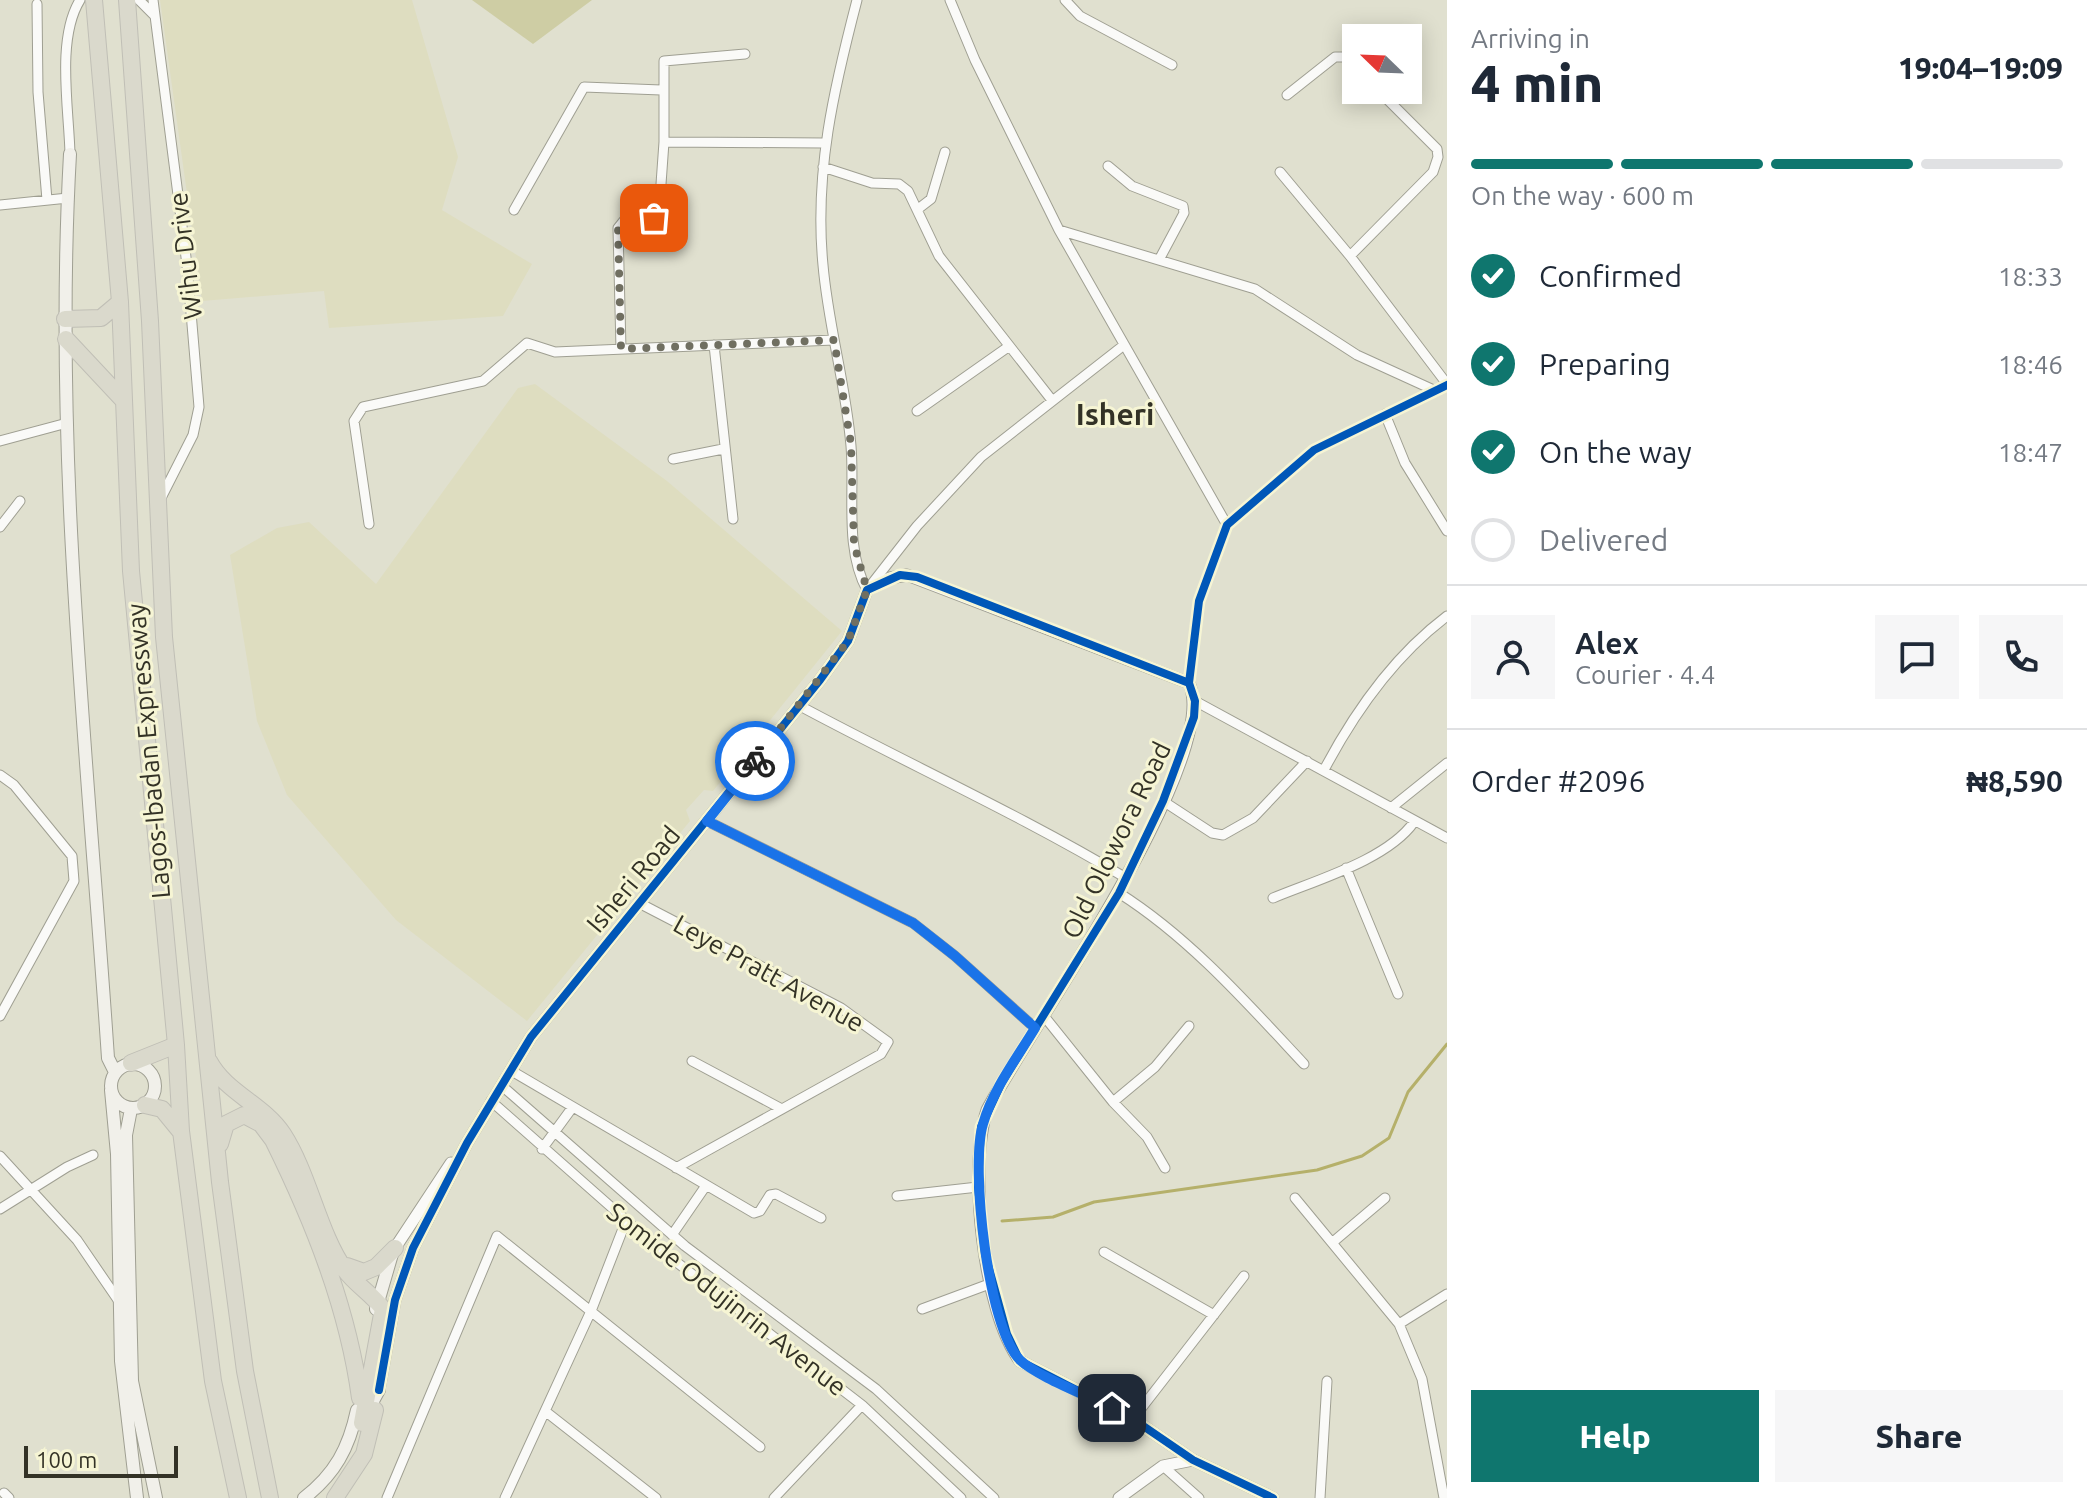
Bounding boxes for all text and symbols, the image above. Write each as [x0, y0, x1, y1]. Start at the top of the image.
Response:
north arrow [1342, 24, 1422, 104]
map controls [1342, 24, 1422, 104]
text: Arriving in [1471, 24, 1590, 53]
text: 19:04–19:09 [1898, 51, 2063, 85]
text: 4 min [1471, 54, 1603, 112]
text: On the way · 600 m [1471, 181, 1694, 210]
pin [620, 184, 688, 252]
street label: Wihu Drive [163, 191, 207, 321]
icon: bag [632, 196, 676, 240]
icon: check [1471, 254, 1515, 298]
text: Confirmed [1539, 259, 1682, 293]
text: 18:33 [1998, 262, 2063, 291]
icon: check [1471, 342, 1515, 386]
text: Preparing [1539, 347, 1671, 381]
text: 18:46 [1998, 350, 2063, 379]
district label: Isheri [1076, 397, 1154, 431]
icon: check [1471, 430, 1515, 474]
text: On the way [1539, 435, 1692, 469]
text: 18:47 [1998, 438, 2063, 467]
text: Delivered [1539, 523, 1668, 557]
street label: Lagos-Ibadan Expressway [121, 602, 175, 900]
button: person [1471, 615, 1555, 699]
button: chat [1875, 615, 1959, 699]
button: phone [1979, 615, 2063, 699]
text: Alex [1575, 626, 1639, 660]
text: Courier · 4.4 [1575, 660, 1715, 689]
courier [715, 721, 795, 801]
street label: Old Olowora Road [1056, 737, 1176, 943]
icon: bike [733, 739, 777, 783]
text: Order #2096 [1471, 764, 1645, 798]
text: ₦8,590 [1966, 764, 2063, 798]
street label: Isheri Road [580, 820, 686, 938]
street label: Leye Pratt Avenue [669, 909, 869, 1037]
street label: Somide Odujinrin Avenue [602, 1197, 852, 1401]
pin [1078, 1374, 1146, 1442]
icon: home [1090, 1386, 1134, 1430]
button: Help [1471, 1390, 1759, 1482]
button: Share [1775, 1390, 2063, 1482]
scale bar [24, 1442, 178, 1478]
text: 100 m [36, 1447, 97, 1472]

